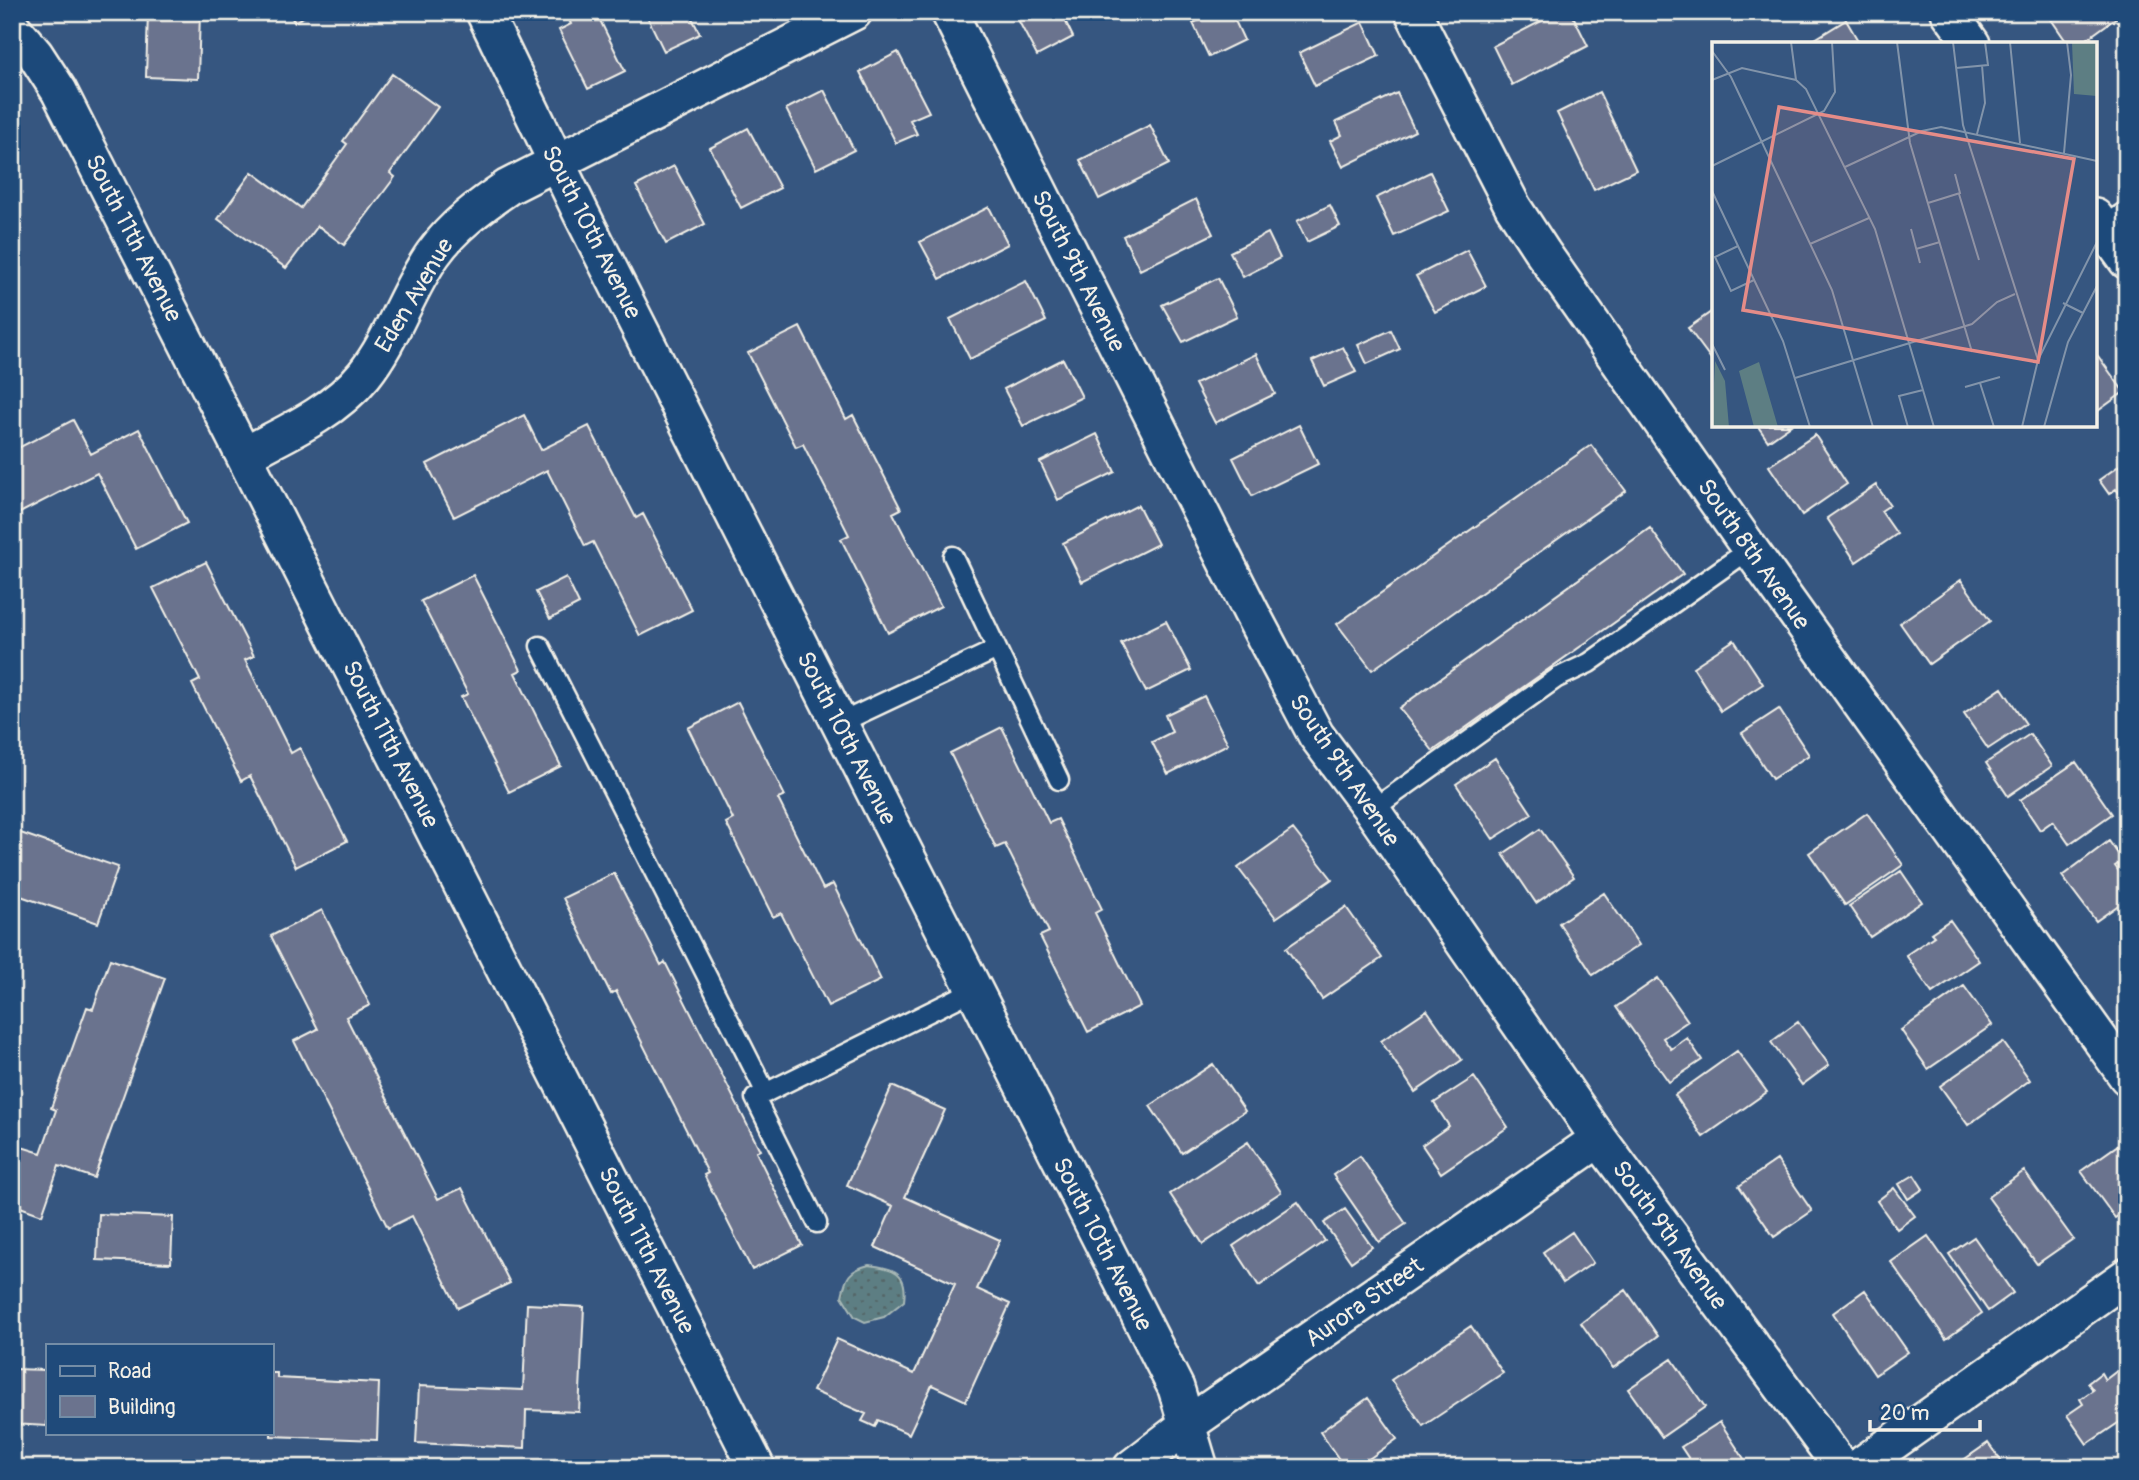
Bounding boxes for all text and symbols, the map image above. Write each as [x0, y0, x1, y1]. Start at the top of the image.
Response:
inset map [1712, 42, 2097, 427]
street label: South 10th Avenue [535, 141, 648, 324]
street label: South 11th Avenue [79, 150, 188, 327]
street label: South 9th Avenue [1025, 186, 1132, 357]
street label: Eden Avenue [369, 233, 460, 358]
street label: South 8th Avenue [1691, 473, 1816, 635]
street label: South 10th Avenue [790, 647, 903, 830]
street label: South 11th Avenue [336, 656, 445, 833]
street label: South 9th Avenue [1283, 689, 1406, 852]
street label: South 10th Avenue [1046, 1153, 1159, 1336]
street label: South 9th Avenue [1606, 1155, 1734, 1316]
street label: South 11th Avenue [592, 1162, 701, 1339]
street label: Aurora Street [1300, 1251, 1429, 1354]
legend [46, 1344, 273, 1434]
text: Road [108, 1358, 152, 1385]
scale bar [1870, 1389, 1980, 1433]
text: Building [108, 1394, 175, 1421]
text: 20 m [1880, 1400, 1929, 1427]

